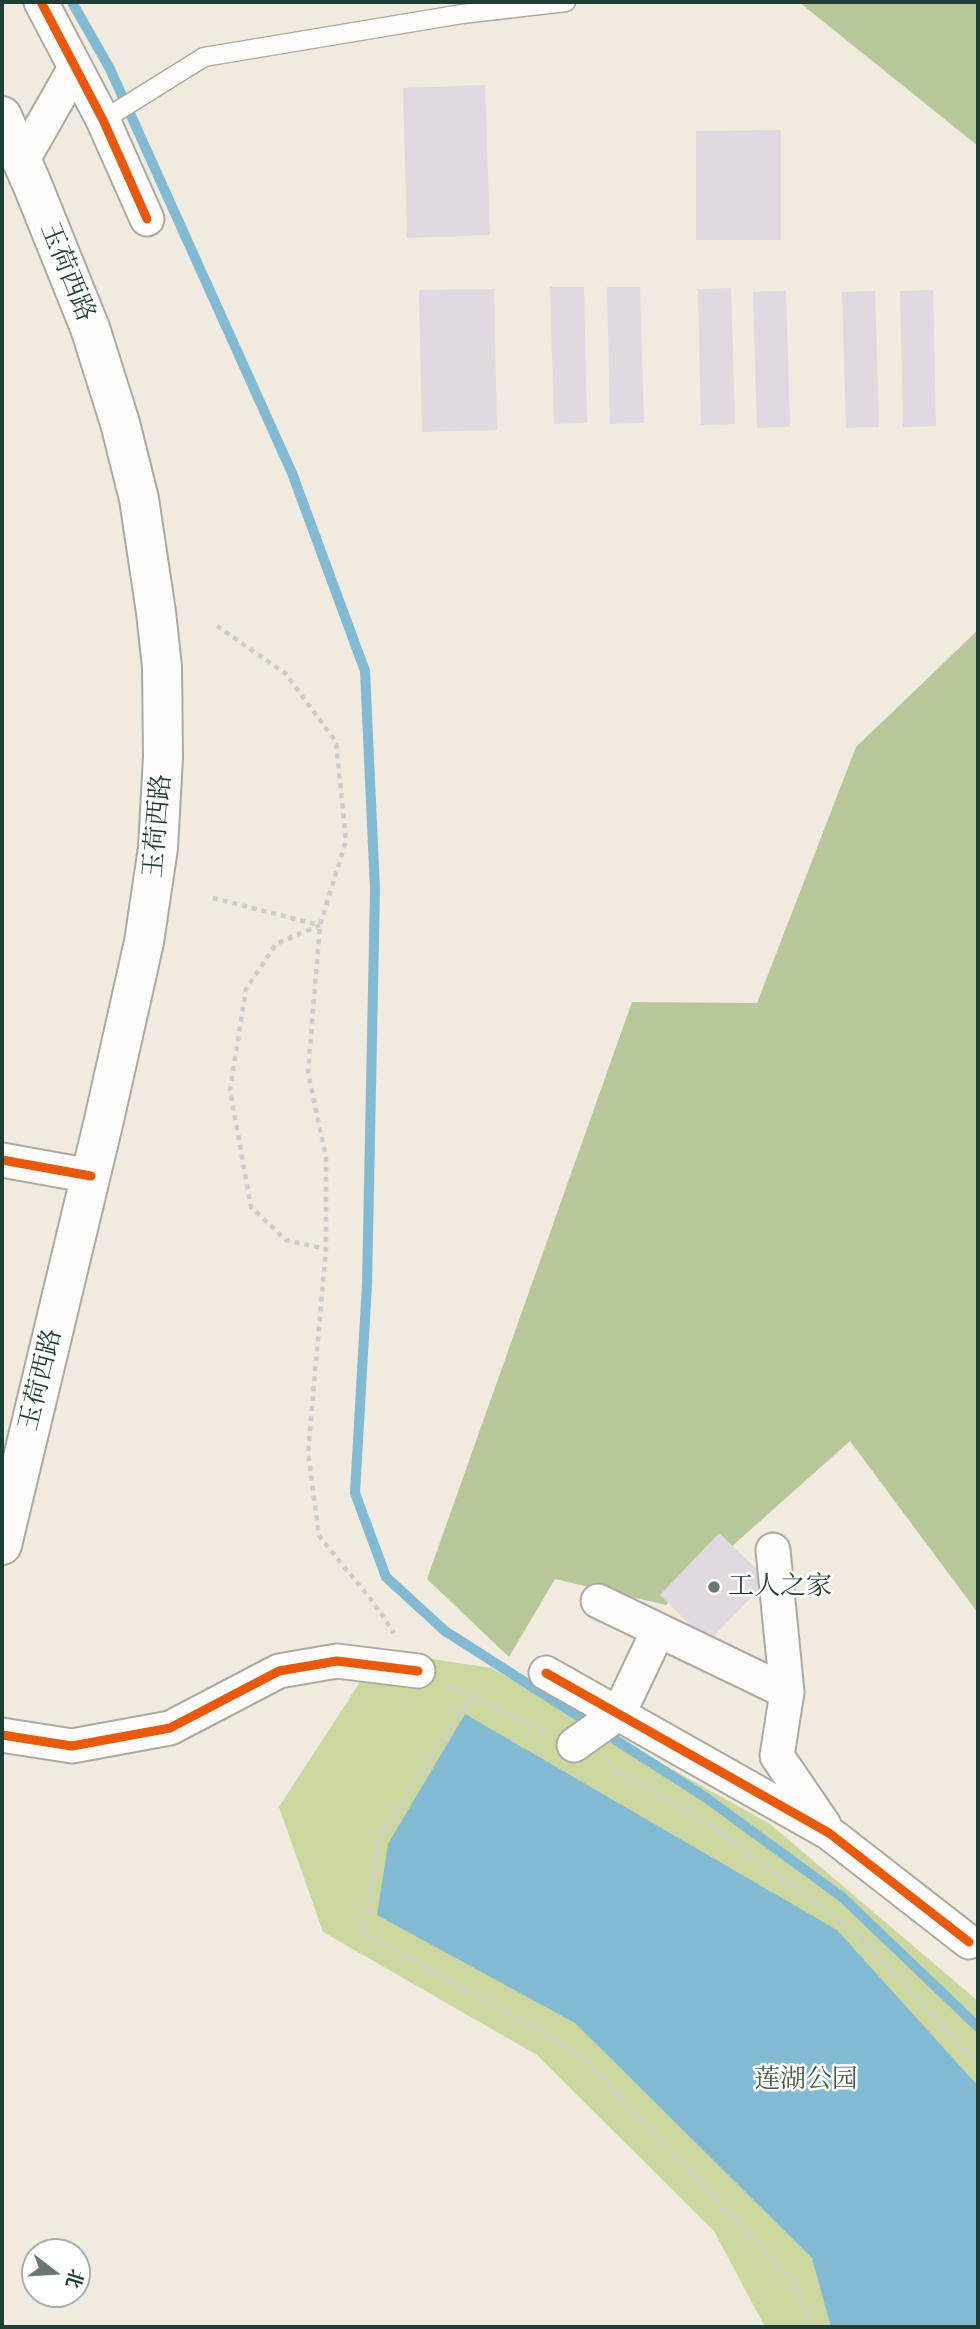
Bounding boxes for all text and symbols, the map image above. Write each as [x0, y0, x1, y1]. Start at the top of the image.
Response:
street label: 玉荷西路 [33, 218, 101, 326]
street label: 玉荷西路 [138, 773, 178, 879]
street label: 玉荷西路 [13, 1326, 69, 1434]
place label: 工人之家 [728, 1571, 832, 1603]
marker: 工人之家 [706, 1579, 722, 1595]
park label: 莲湖公园 [754, 2064, 858, 2096]
north arrow [21, 2238, 91, 2308]
text: 北 [60, 2266, 89, 2291]

